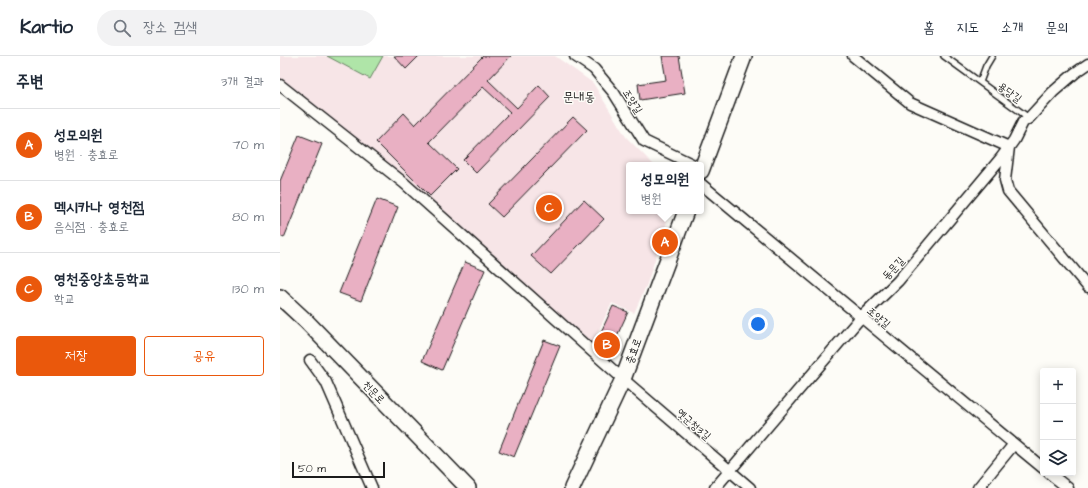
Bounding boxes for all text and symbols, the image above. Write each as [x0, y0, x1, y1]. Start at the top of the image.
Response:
search box [97, 10, 377, 46]
text: Kartio [20, 14, 73, 41]
icon: search [111, 17, 133, 39]
text: 장소 검색 [143, 17, 197, 38]
text: 홈 [923, 18, 934, 38]
text: 지도 [956, 18, 979, 38]
text: 소개 [1001, 18, 1023, 38]
text: 문의 [1045, 18, 1068, 38]
text: 주변 [16, 70, 43, 94]
text: 3개 결과 [221, 73, 264, 91]
street label: 용당길 [995, 79, 1025, 106]
street label: 조양길 [619, 86, 646, 117]
district label: 문내동 [563, 88, 595, 106]
text: 성모의원 [54, 125, 102, 146]
text: A [25, 136, 33, 154]
text: 70 m [232, 136, 264, 154]
text: 병원 · 충효로 [54, 146, 119, 164]
popup [626, 162, 704, 214]
text: 성모의원 [641, 169, 689, 190]
text: 병원 [641, 190, 662, 208]
pin: C [536, 193, 562, 223]
text: 멕시카나 영천점 [54, 197, 145, 218]
text: B [24, 208, 34, 226]
text: 80 m [232, 208, 264, 226]
text: 음식점 · 충효로 [54, 218, 129, 236]
pin: A [652, 227, 678, 257]
street label: 동문길 [879, 253, 908, 283]
text: 영천중앙초등학교 [54, 269, 151, 290]
text: C [24, 280, 34, 298]
text: 130 m [232, 280, 264, 298]
text: 학교 [54, 290, 75, 308]
street label: 조양길 [864, 303, 894, 332]
your location [748, 314, 768, 334]
pin: B [594, 330, 620, 360]
button: 저장 [16, 336, 136, 376]
button: 공유 [144, 336, 264, 376]
street label: 충효로 [622, 336, 645, 366]
map controls [1040, 368, 1076, 476]
button: + [1040, 368, 1076, 404]
street label: 천문로 [359, 378, 388, 407]
button: − [1040, 404, 1076, 440]
street label: 옛군청3길 [673, 405, 714, 444]
button: layers [1040, 440, 1076, 476]
scale bar [292, 460, 385, 479]
text: 50 m [298, 461, 326, 476]

